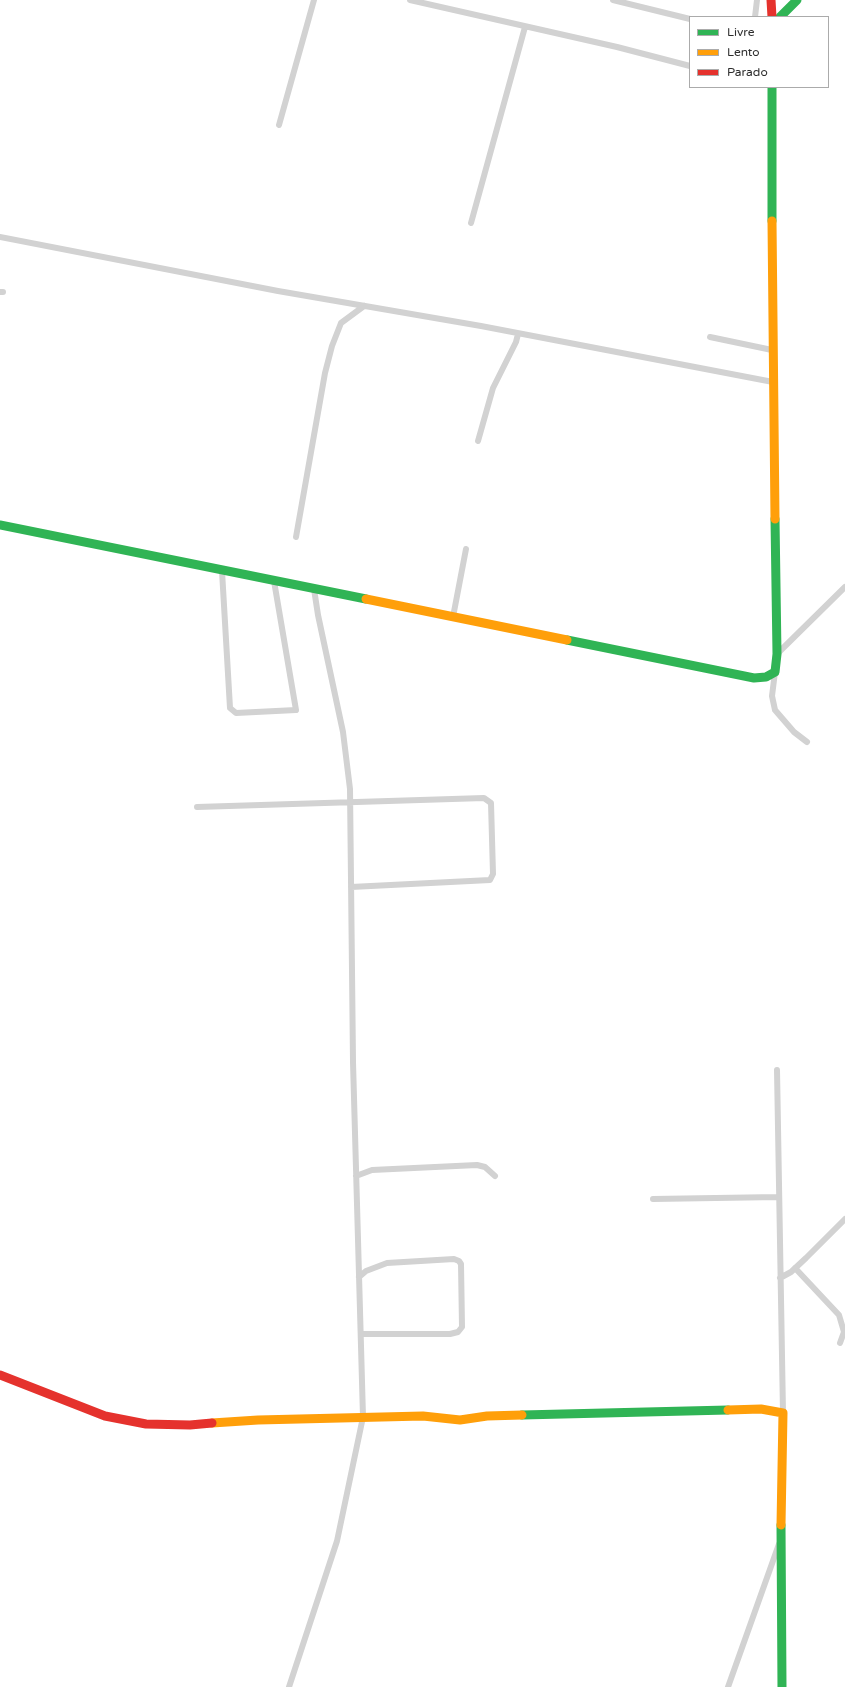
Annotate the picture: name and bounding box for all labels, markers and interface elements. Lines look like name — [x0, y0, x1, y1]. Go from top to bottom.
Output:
legend — [689, 16, 829, 88]
text: Livre — [727, 25, 754, 39]
text: Lento — [727, 45, 760, 59]
text: Parado — [727, 65, 768, 79]

